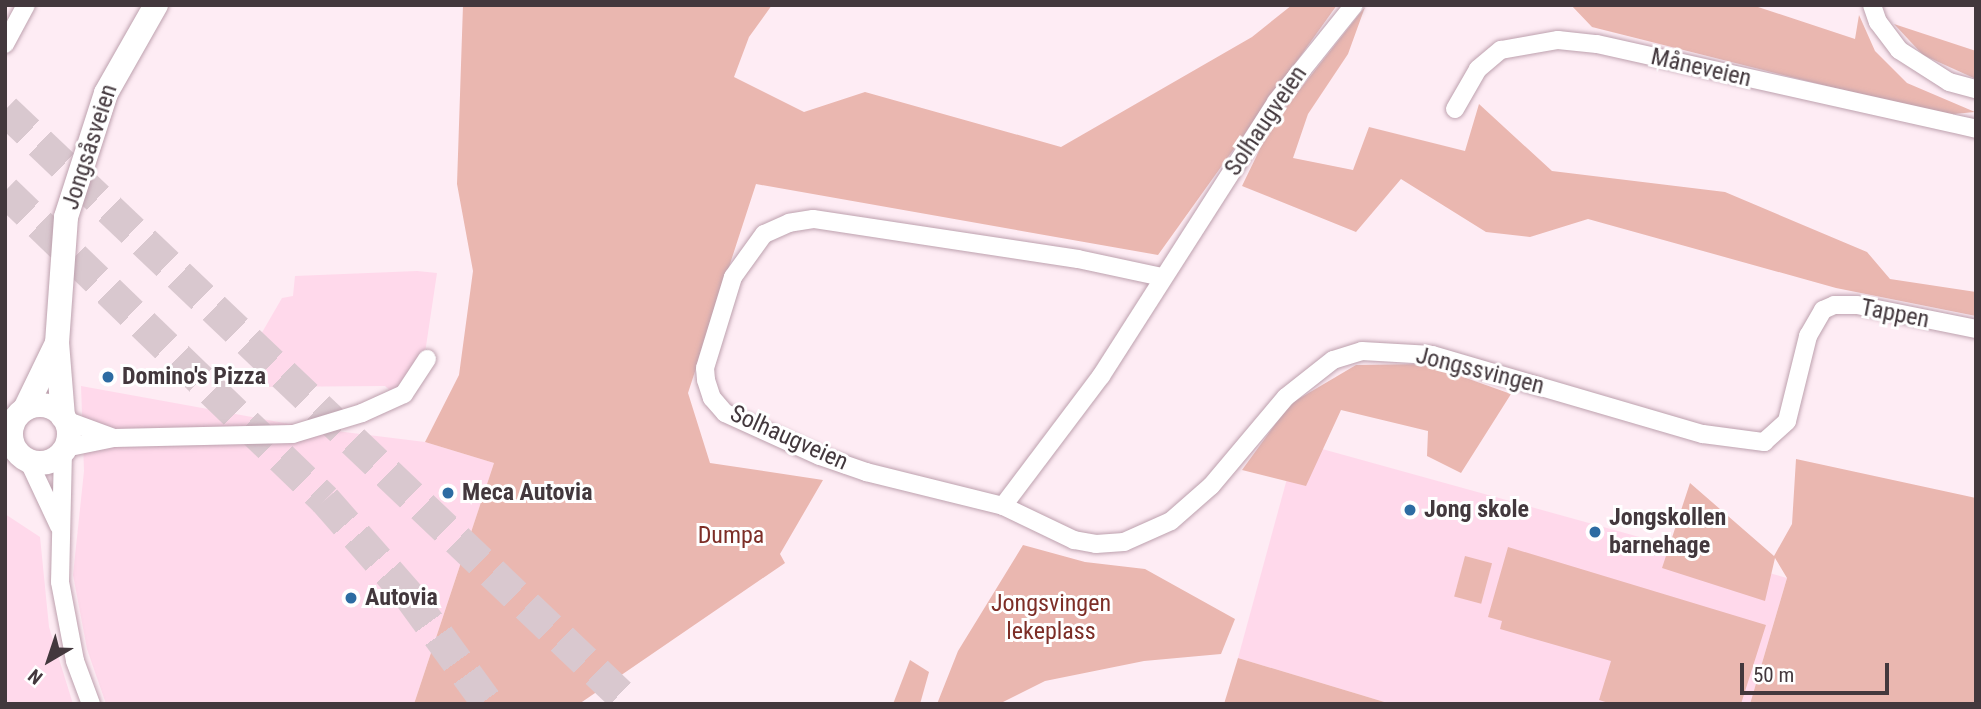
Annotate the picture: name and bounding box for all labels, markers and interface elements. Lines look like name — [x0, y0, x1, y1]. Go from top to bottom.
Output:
street label: Måneveien — [1648, 42, 1754, 94]
street label: Solhaugveien — [1219, 61, 1313, 181]
street label: Jongsåsveien — [56, 81, 124, 213]
street label: Tappen — [1858, 293, 1932, 335]
street label: Jongssvingen — [1413, 341, 1547, 401]
place label: Domino's Pizza — [122, 363, 266, 391]
marker: Domino's Pizza — [100, 369, 116, 385]
street label: Solhaugveien — [725, 399, 853, 477]
place label: Meca Autovia — [462, 479, 592, 507]
marker: Meca Autovia — [440, 485, 456, 501]
place label: Jong skole — [1424, 496, 1529, 524]
marker: Jong skole — [1402, 502, 1418, 518]
place label: Jongskollen barnehage — [1609, 504, 1726, 560]
park label: Dumpa — [698, 522, 764, 550]
marker: Jongskollen barnehage — [1587, 524, 1603, 540]
place label: Autovia — [365, 584, 438, 612]
marker: Autovia — [343, 590, 359, 606]
park label: Jongsvingen lekeplass — [991, 590, 1111, 646]
north arrow — [14, 625, 84, 695]
scale bar — [1743, 650, 1892, 694]
text: 50 m — [1753, 663, 1794, 687]
text: N — [24, 664, 47, 689]

